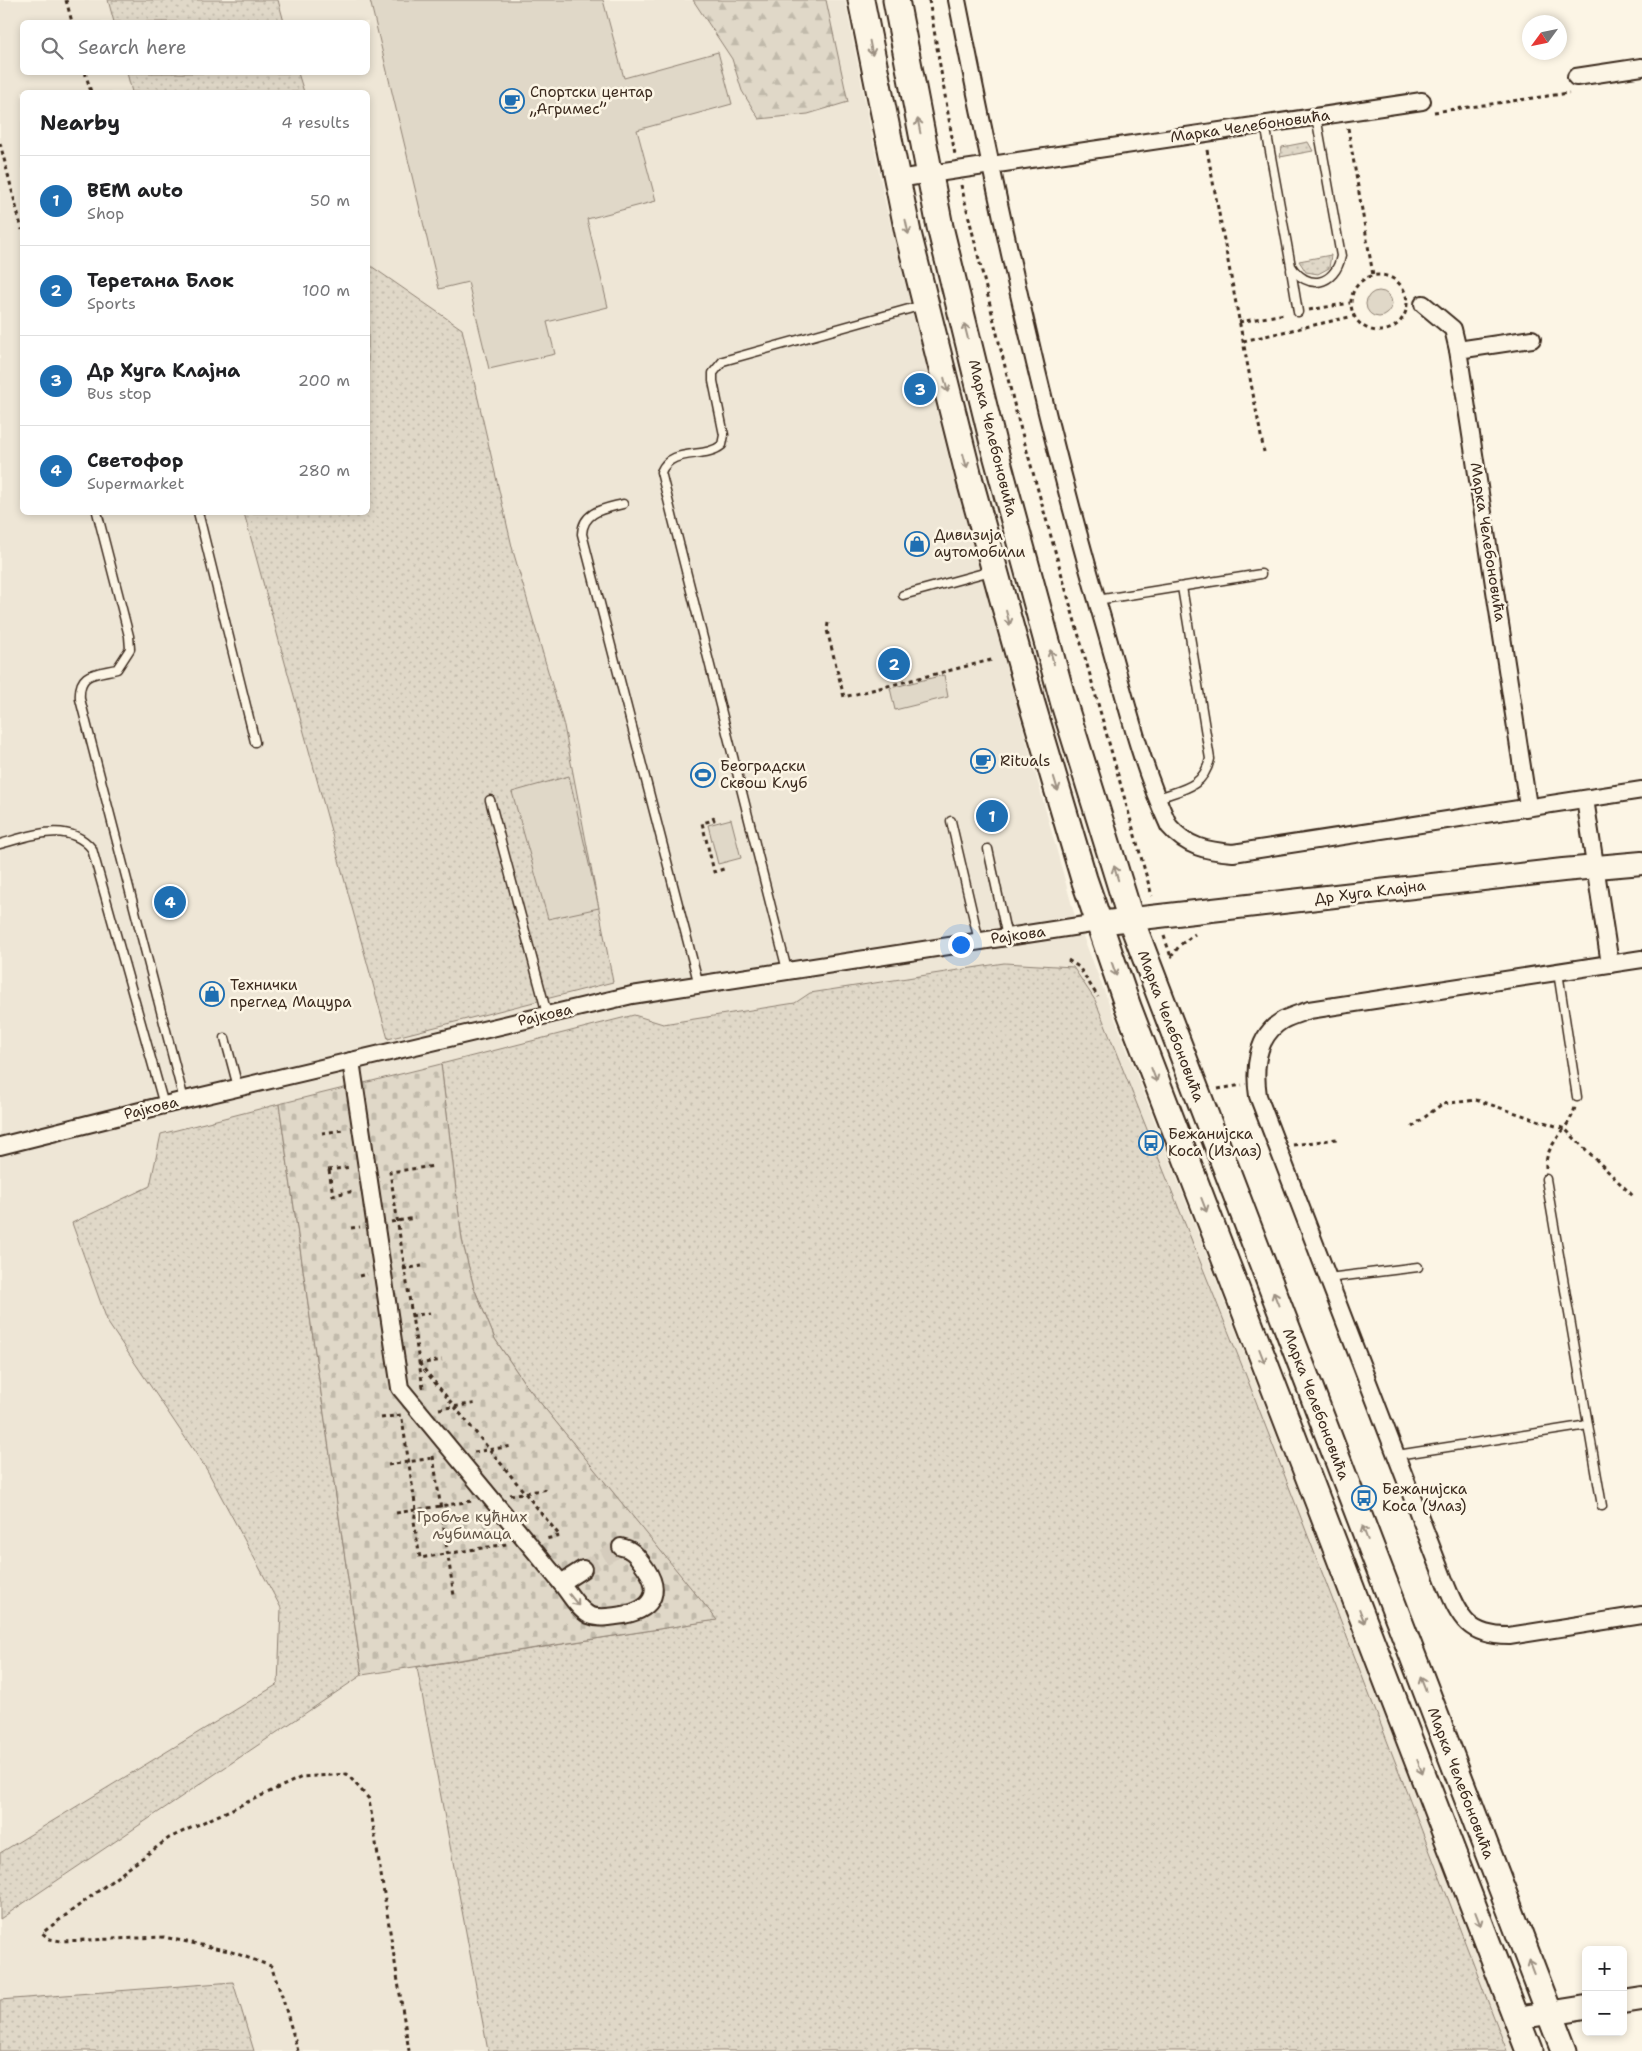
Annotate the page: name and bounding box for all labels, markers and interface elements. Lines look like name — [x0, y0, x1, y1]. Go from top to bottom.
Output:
north arrow — [1522, 15, 1567, 60]
search box — [20, 20, 370, 75]
icon: search — [38, 34, 66, 62]
text: Search here — [78, 35, 187, 60]
one-way arrow — [866, 39, 876, 55]
place label: Спортски центар „Агримес” — [529, 82, 653, 119]
cafe icon: Спортски центар „Агримес” — [499, 88, 525, 114]
street label: Марка Челебоновића — [1169, 105, 1332, 147]
text: Nearby — [40, 109, 120, 137]
text: 4 results — [281, 112, 350, 133]
one-way arrow — [914, 118, 924, 134]
text: BEM auto — [87, 178, 183, 203]
text: 1 — [52, 190, 60, 211]
text: 50 m — [310, 190, 350, 211]
text: Shop — [87, 203, 124, 224]
one-way arrow — [903, 219, 912, 235]
text: Теретана Блок — [87, 268, 234, 293]
text: 2 — [50, 280, 62, 301]
text: 100 m — [302, 280, 350, 301]
text: Sports — [87, 293, 136, 314]
one-way arrow — [961, 324, 970, 340]
street label: Марка Челебоновића — [964, 357, 1022, 519]
text: Др Хуга Клајна — [87, 358, 240, 383]
text: 3 — [50, 370, 62, 391]
text: 200 m — [298, 370, 350, 391]
pin: 3 — [904, 370, 936, 408]
one-way arrow — [942, 377, 951, 393]
text: Bus stop — [87, 383, 152, 404]
text: Светофор — [87, 448, 183, 473]
one-way arrow — [961, 453, 971, 469]
text: 4 — [50, 460, 62, 481]
text: 280 m — [298, 460, 350, 481]
street label: Марка Челебоновића — [1466, 461, 1511, 624]
text: Supermarket — [87, 473, 184, 494]
place label: Дивизија аутомобили — [934, 525, 1026, 562]
shop icon: Дивизија аутомобили — [904, 531, 930, 557]
one-way arrow — [1004, 610, 1014, 626]
pin: 2 — [878, 645, 910, 683]
one-way arrow — [1046, 650, 1056, 666]
cafe icon: Rituals — [970, 748, 996, 774]
place label: Rituals — [1000, 751, 1050, 771]
place label: Београдски Сквош Клуб — [720, 756, 807, 793]
sports icon: Београдски Сквош Клуб — [690, 762, 716, 788]
one-way arrow — [1051, 776, 1061, 792]
pin: 1 — [976, 797, 1008, 835]
one-way arrow — [1111, 866, 1121, 882]
street label: Др Хуга Клајна — [1313, 875, 1428, 909]
pin: 4 — [154, 883, 186, 921]
street label: Рајкова — [989, 921, 1047, 949]
your location — [948, 932, 974, 958]
street label: Марка Челебоновића — [1133, 947, 1209, 1105]
one-way arrow — [1110, 961, 1120, 977]
place label: Технички преглед Мацура — [230, 975, 352, 1012]
shop icon: Технички преглед Мацура — [199, 981, 225, 1007]
street label: Рајкова — [516, 999, 575, 1031]
one-way arrow — [1150, 1067, 1159, 1082]
street label: Рајкова — [122, 1091, 181, 1124]
place label: Бежанијска Коса (Излаз) — [1168, 1124, 1262, 1161]
bus stop icon: Бежанијска Коса (Излаз) — [1138, 1130, 1164, 1156]
one-way arrow — [1200, 1197, 1209, 1212]
one-way arrow — [1271, 1292, 1280, 1307]
street label: Марка Челебоновића — [1278, 1325, 1354, 1483]
one-way arrow — [1259, 1349, 1268, 1364]
place label: Бежанијска Коса (Улаз) — [1382, 1479, 1468, 1516]
bus stop icon: Бежанијска Коса (Улаз) — [1351, 1485, 1377, 1511]
park label: Гробље кућних љубимаца — [417, 1507, 527, 1544]
one-way arrow — [1360, 1526, 1369, 1541]
one-way arrow — [569, 1594, 580, 1607]
one-way arrow — [1358, 1607, 1367, 1623]
one-way arrow — [1418, 1677, 1427, 1692]
street label: Марка Челебоновића — [1423, 1704, 1499, 1862]
one-way arrow — [1416, 1759, 1425, 1774]
one-way arrow — [1474, 1911, 1483, 1926]
map controls — [1582, 1946, 1627, 2036]
button: + — [1582, 1946, 1627, 1991]
one-way arrow — [1526, 1960, 1536, 1975]
button: − — [1582, 1991, 1627, 2036]

